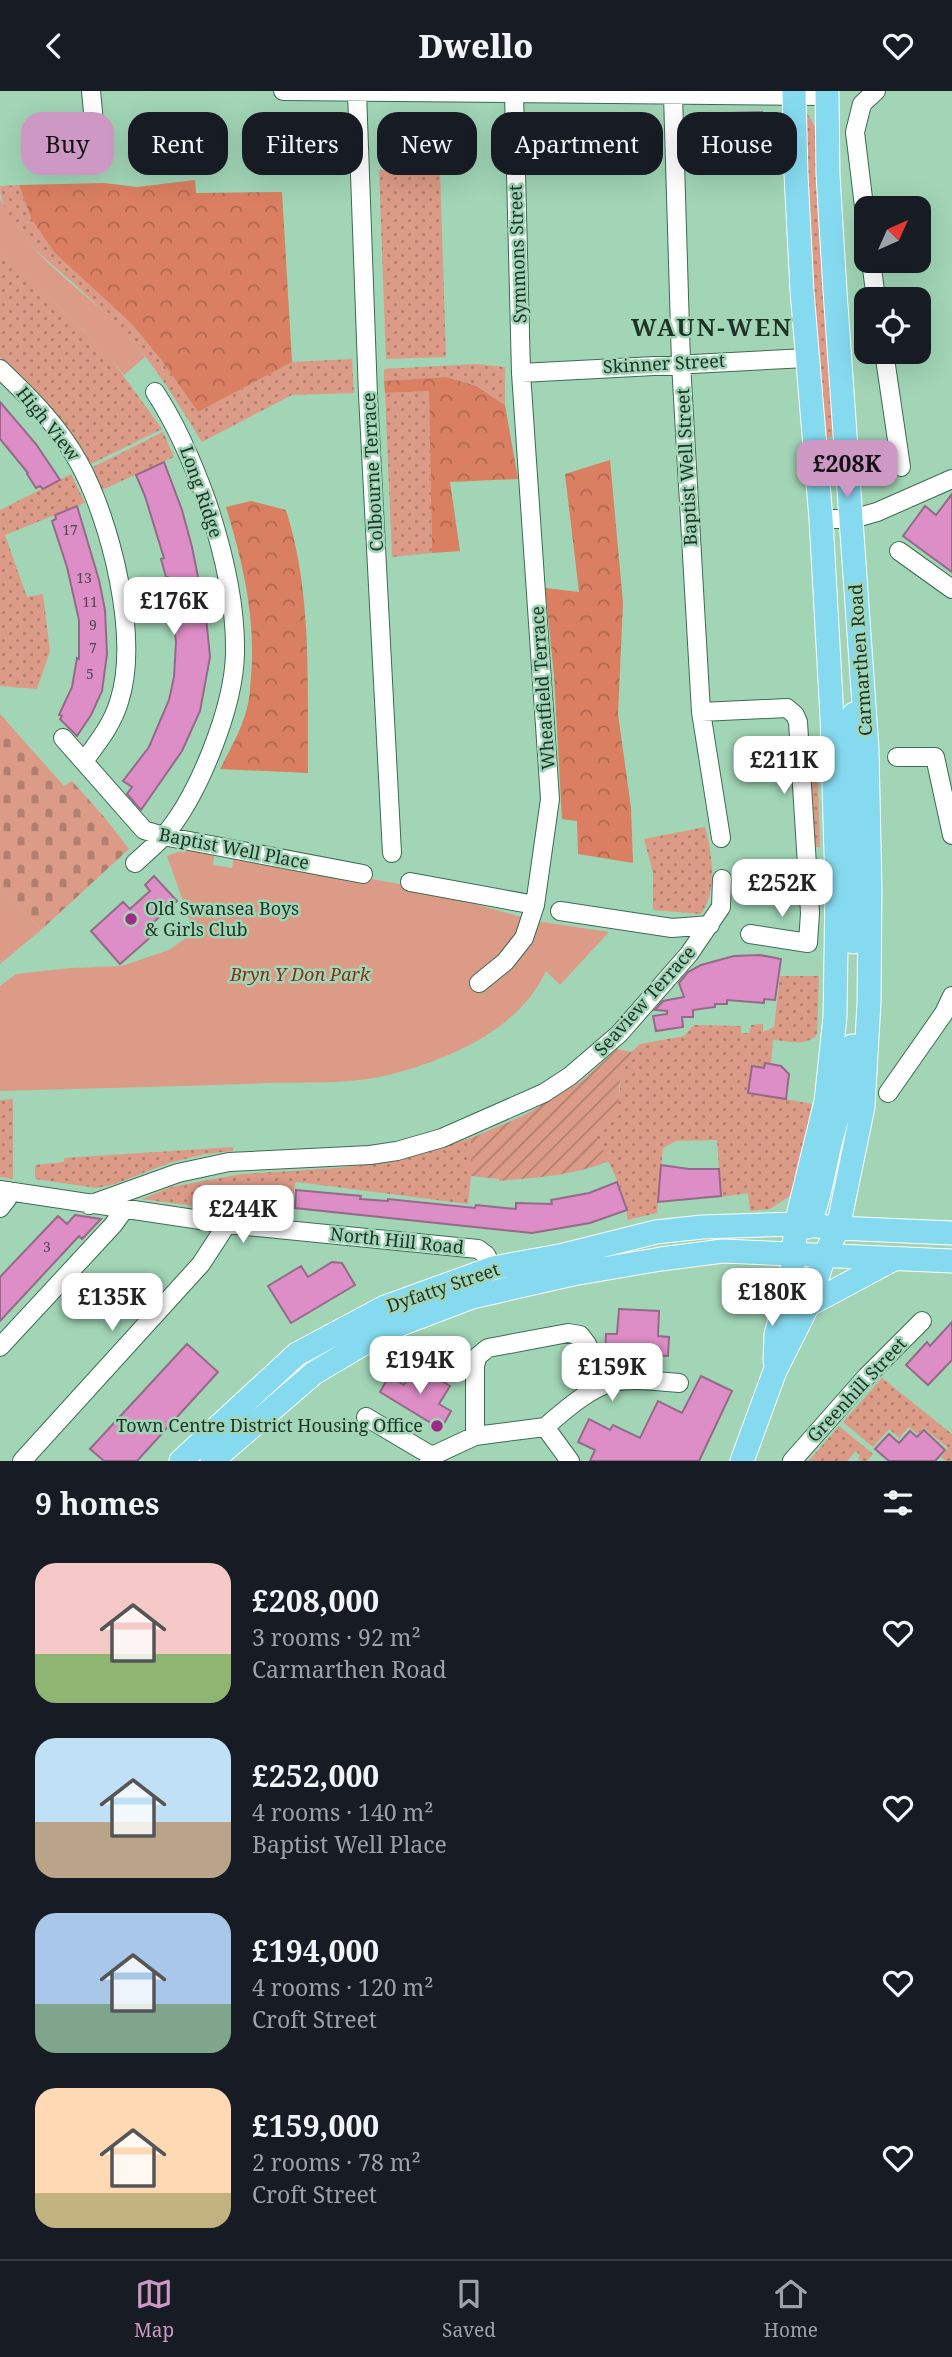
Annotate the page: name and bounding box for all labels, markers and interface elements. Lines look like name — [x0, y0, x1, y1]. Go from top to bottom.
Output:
text: Dwello — [419, 24, 533, 67]
icon: back — [35, 27, 73, 65]
icon: heart — [879, 27, 917, 65]
chip: Buy — [21, 112, 114, 175]
chip: Rent — [128, 112, 228, 175]
chip: Filters — [242, 112, 363, 175]
chip: New — [377, 112, 477, 175]
chip: Apartment — [491, 112, 663, 175]
chip: House — [677, 112, 797, 175]
street label: Symmons Street — [503, 184, 531, 324]
north arrow — [854, 196, 931, 273]
map controls — [854, 196, 931, 364]
button: locate — [854, 287, 931, 364]
district label: WAUN-WEN — [631, 310, 793, 343]
street label: Skinner Street — [602, 348, 726, 378]
street label: High View — [11, 381, 86, 466]
street label: Baptist Well Street — [670, 388, 702, 546]
street label: Colbourne Terrace — [356, 392, 388, 552]
pin: £208K — [798, 441, 896, 500]
street label: Long Ridge — [175, 443, 229, 541]
text: £208K — [813, 447, 881, 479]
house number: 17 — [62, 520, 78, 539]
house number: 13 — [76, 568, 92, 587]
pin: £176K — [125, 577, 223, 637]
street label: Carmarthen Road — [843, 583, 877, 737]
text: £176K — [140, 584, 208, 616]
house number: 11 — [82, 592, 98, 611]
street label: Wheatfield Terrace — [524, 605, 560, 771]
house number: 9 — [89, 615, 97, 634]
house number: 7 — [89, 638, 97, 657]
house number: 5 — [86, 664, 94, 683]
pin: £211K — [735, 737, 833, 796]
text: £211K — [750, 743, 818, 775]
street label: Baptist Well Place — [157, 822, 311, 874]
pin: £252K — [733, 859, 831, 919]
text: £252K — [748, 866, 816, 898]
place label: Old Swansea Boys & Girls Club — [145, 896, 299, 941]
marker: Old Swansea Boys & Girls Club — [123, 911, 139, 927]
street label: Seaview Terrace — [588, 940, 700, 1061]
park label: Bryn Y Don Park — [229, 962, 371, 986]
pin: £244K — [194, 1185, 292, 1245]
text: £244K — [209, 1192, 277, 1224]
street label: North Hill Road — [329, 1221, 465, 1259]
house number: 3 — [43, 1237, 51, 1256]
street label: Dyfatty Street — [383, 1257, 502, 1318]
pin: £180K — [723, 1269, 821, 1328]
pin: £135K — [63, 1273, 161, 1333]
text: £180K — [738, 1275, 806, 1307]
text: £135K — [78, 1280, 146, 1312]
street label: Greenhill Street — [801, 1332, 911, 1447]
pin: £194K — [371, 1337, 469, 1396]
text: £194K — [386, 1343, 454, 1375]
pin: £159K — [563, 1343, 661, 1403]
text: £159K — [578, 1350, 646, 1382]
place label: Town Centre District Housing Office — [116, 1413, 423, 1437]
marker: Town Centre District Housing Office — [429, 1418, 445, 1434]
text: 9 homes — [35, 1483, 159, 1524]
icon: filters — [879, 1484, 917, 1522]
text: £208,000 — [252, 1580, 379, 1621]
icon: home — [91, 1591, 175, 1675]
icon: heart — [879, 1614, 917, 1652]
text: 3 rooms · 92 m² — [252, 1621, 421, 1653]
text: Carmarthen Road — [252, 1653, 447, 1685]
text: £252,000 — [252, 1755, 379, 1796]
icon: home — [91, 1766, 175, 1850]
icon: heart — [879, 1789, 917, 1827]
text: 4 rooms · 140 m² — [252, 1796, 434, 1828]
text: Baptist Well Place — [252, 1828, 447, 1860]
text: £194,000 — [252, 1930, 379, 1971]
icon: home — [91, 1941, 175, 2025]
icon: heart — [879, 1964, 917, 2002]
text: 4 rooms · 120 m² — [252, 1971, 434, 2003]
text: Croft Street — [252, 2003, 377, 2035]
text: £159,000 — [252, 2105, 379, 2146]
icon: home — [91, 2116, 175, 2200]
icon: heart — [879, 2139, 917, 2177]
text: 2 rooms · 78 m² — [252, 2146, 421, 2178]
text: Croft Street — [252, 2178, 377, 2210]
tab: Map — [134, 2275, 174, 2343]
tab: Saved — [442, 2275, 496, 2343]
tab: Home — [764, 2275, 818, 2343]

